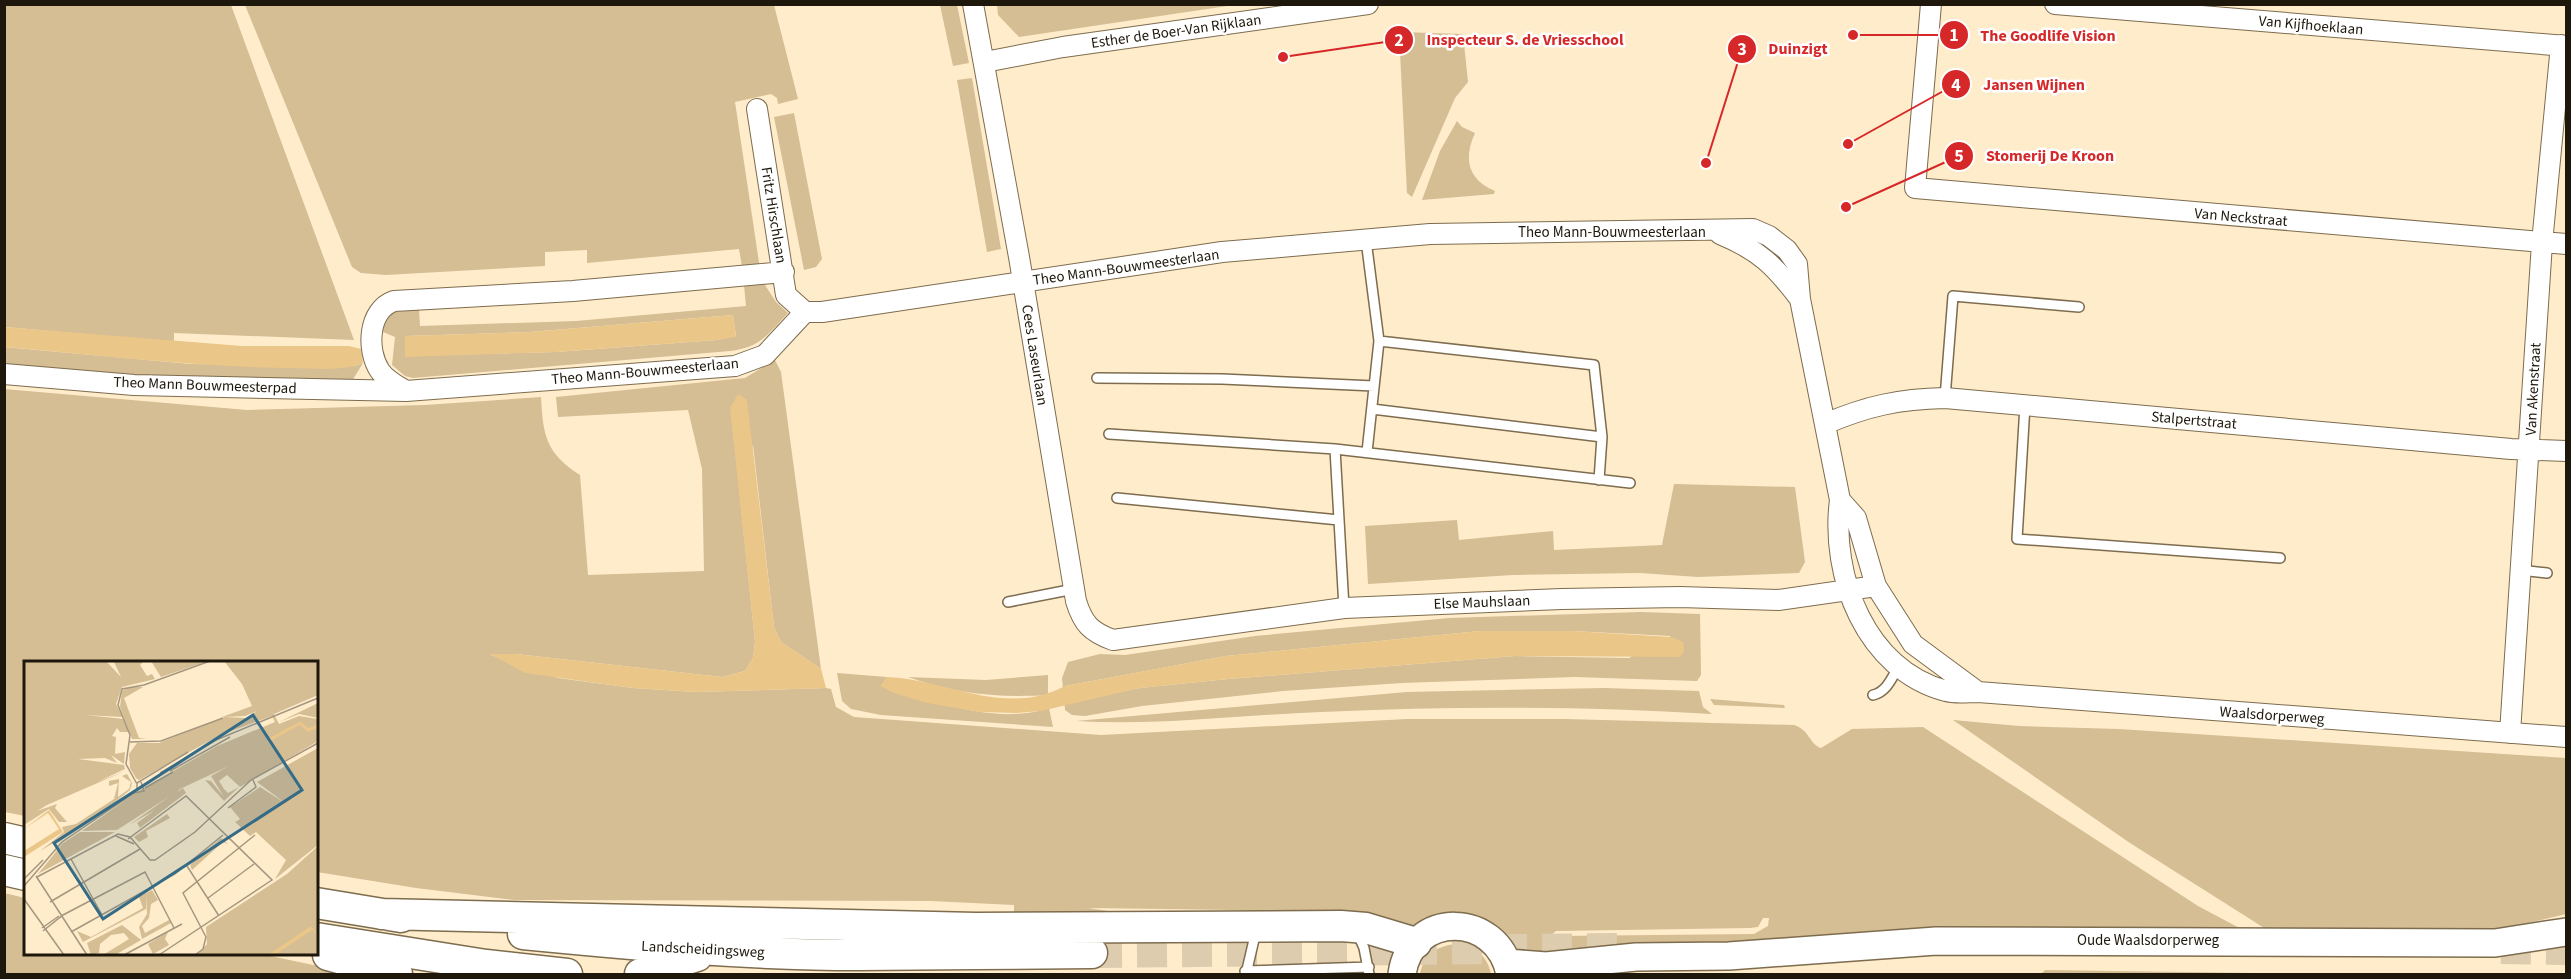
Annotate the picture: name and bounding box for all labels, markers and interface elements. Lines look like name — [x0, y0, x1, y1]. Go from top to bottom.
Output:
street label: Esther de Boer-Van Rijklaan — [1090, 9, 1263, 54]
street label: Van Kijfhoeklaan — [2258, 10, 2364, 41]
callout: The Goodlife Vision — [1939, 18, 2128, 52]
callout: Inspecteur S. de Vriesschool — [1384, 23, 1635, 57]
text: 1 — [1949, 23, 1959, 48]
text: The Goodlife Vision — [1980, 25, 2116, 47]
text: 2 — [1394, 28, 1404, 53]
text: Inspecteur S. de Vriesschool — [1427, 29, 1624, 51]
callout: Duinzigt — [1727, 32, 1840, 66]
text: 3 — [1737, 37, 1747, 62]
text: Duinzigt — [1768, 38, 1828, 60]
callout: Jansen Wijnen — [1941, 67, 2097, 101]
text: 4 — [1951, 73, 1961, 98]
text: Jansen Wijnen — [1983, 74, 2085, 96]
callout: Stomerij De Kroon — [1944, 139, 2127, 173]
text: 5 — [1954, 144, 1964, 169]
text: Stomerij De Kroon — [1986, 145, 2114, 167]
street label: Fritz Hirschlaan — [756, 165, 792, 265]
street label: Van Neckstraat — [2193, 203, 2288, 232]
street label: Theo Mann-Bouwmeesterlaan — [1518, 222, 1706, 243]
street label: Theo Mann-Bouwmeesterlaan — [1031, 244, 1221, 291]
street label: Cees Laseurlaan — [1016, 303, 1053, 407]
street label: Van Akenstraat — [2521, 342, 2546, 436]
street label: Theo Mann-Bouwmeesterlaan — [550, 353, 740, 390]
street label: Theo Mann Bouwmeesterpad — [113, 372, 297, 399]
street label: Stalpertstraat — [2150, 406, 2237, 435]
street label: Else Mauhslaan — [1433, 590, 1531, 615]
inset map — [24, 661, 318, 955]
street label: Waalsdorperweg — [2219, 701, 2326, 730]
street label: Oude Waalsdorperweg — [2077, 930, 2220, 951]
street label: Landscheidingsweg — [641, 936, 766, 963]

